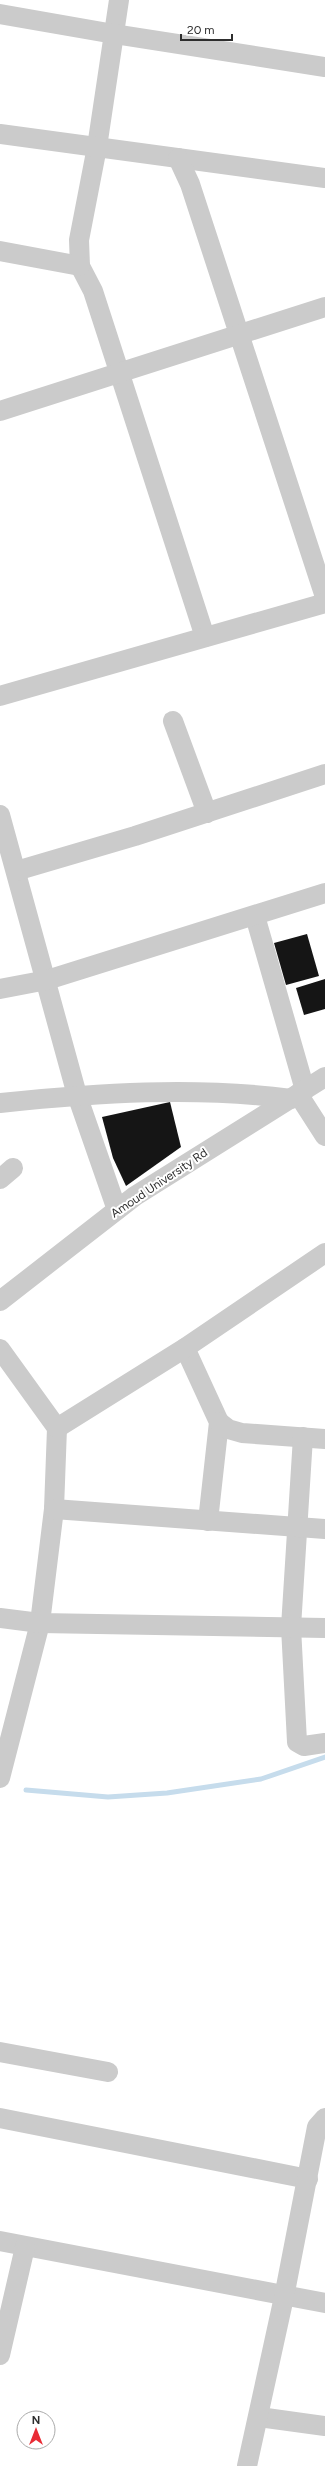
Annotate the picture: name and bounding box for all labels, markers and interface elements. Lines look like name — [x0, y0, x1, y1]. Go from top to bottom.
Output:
scale bar — [181, 16, 232, 42]
text: 20 m — [187, 23, 215, 37]
street label: Amoud University Rd — [108, 1145, 210, 1221]
north arrow — [16, 2410, 56, 2450]
text: N — [32, 2414, 40, 2427]

